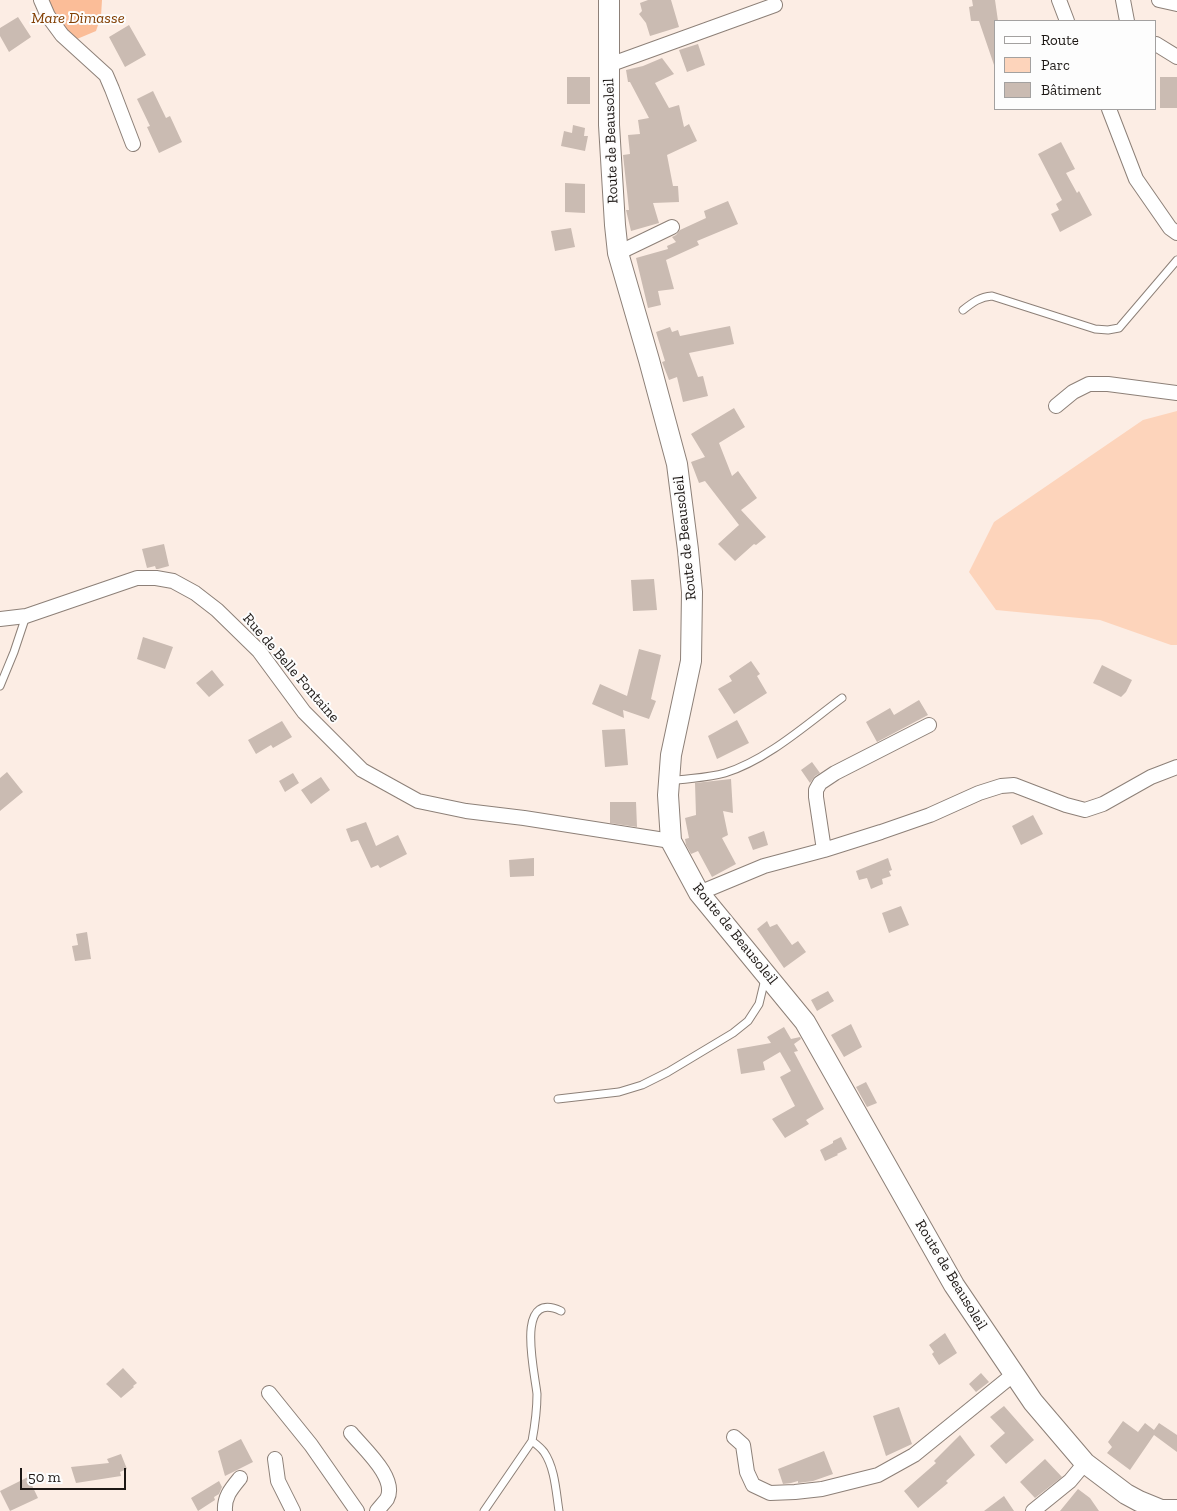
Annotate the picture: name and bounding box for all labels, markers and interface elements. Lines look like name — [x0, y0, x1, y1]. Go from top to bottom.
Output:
water label: Mare Dimasse — [31, 8, 125, 28]
legend — [994, 20, 1157, 110]
text: Route — [1041, 31, 1079, 49]
text: Parc — [1041, 56, 1070, 74]
street label: Route de Beausoleil — [600, 78, 622, 204]
text: Bâtiment — [1041, 81, 1101, 99]
street label: Route de Beausoleil — [670, 475, 700, 601]
street label: Rue de Belle Fontaine — [239, 610, 343, 726]
street label: Route de Beausoleil — [689, 880, 781, 988]
street label: Route de Beausoleil — [911, 1217, 991, 1333]
scale bar — [22, 1458, 129, 1490]
text: 50 m — [28, 1468, 61, 1486]

